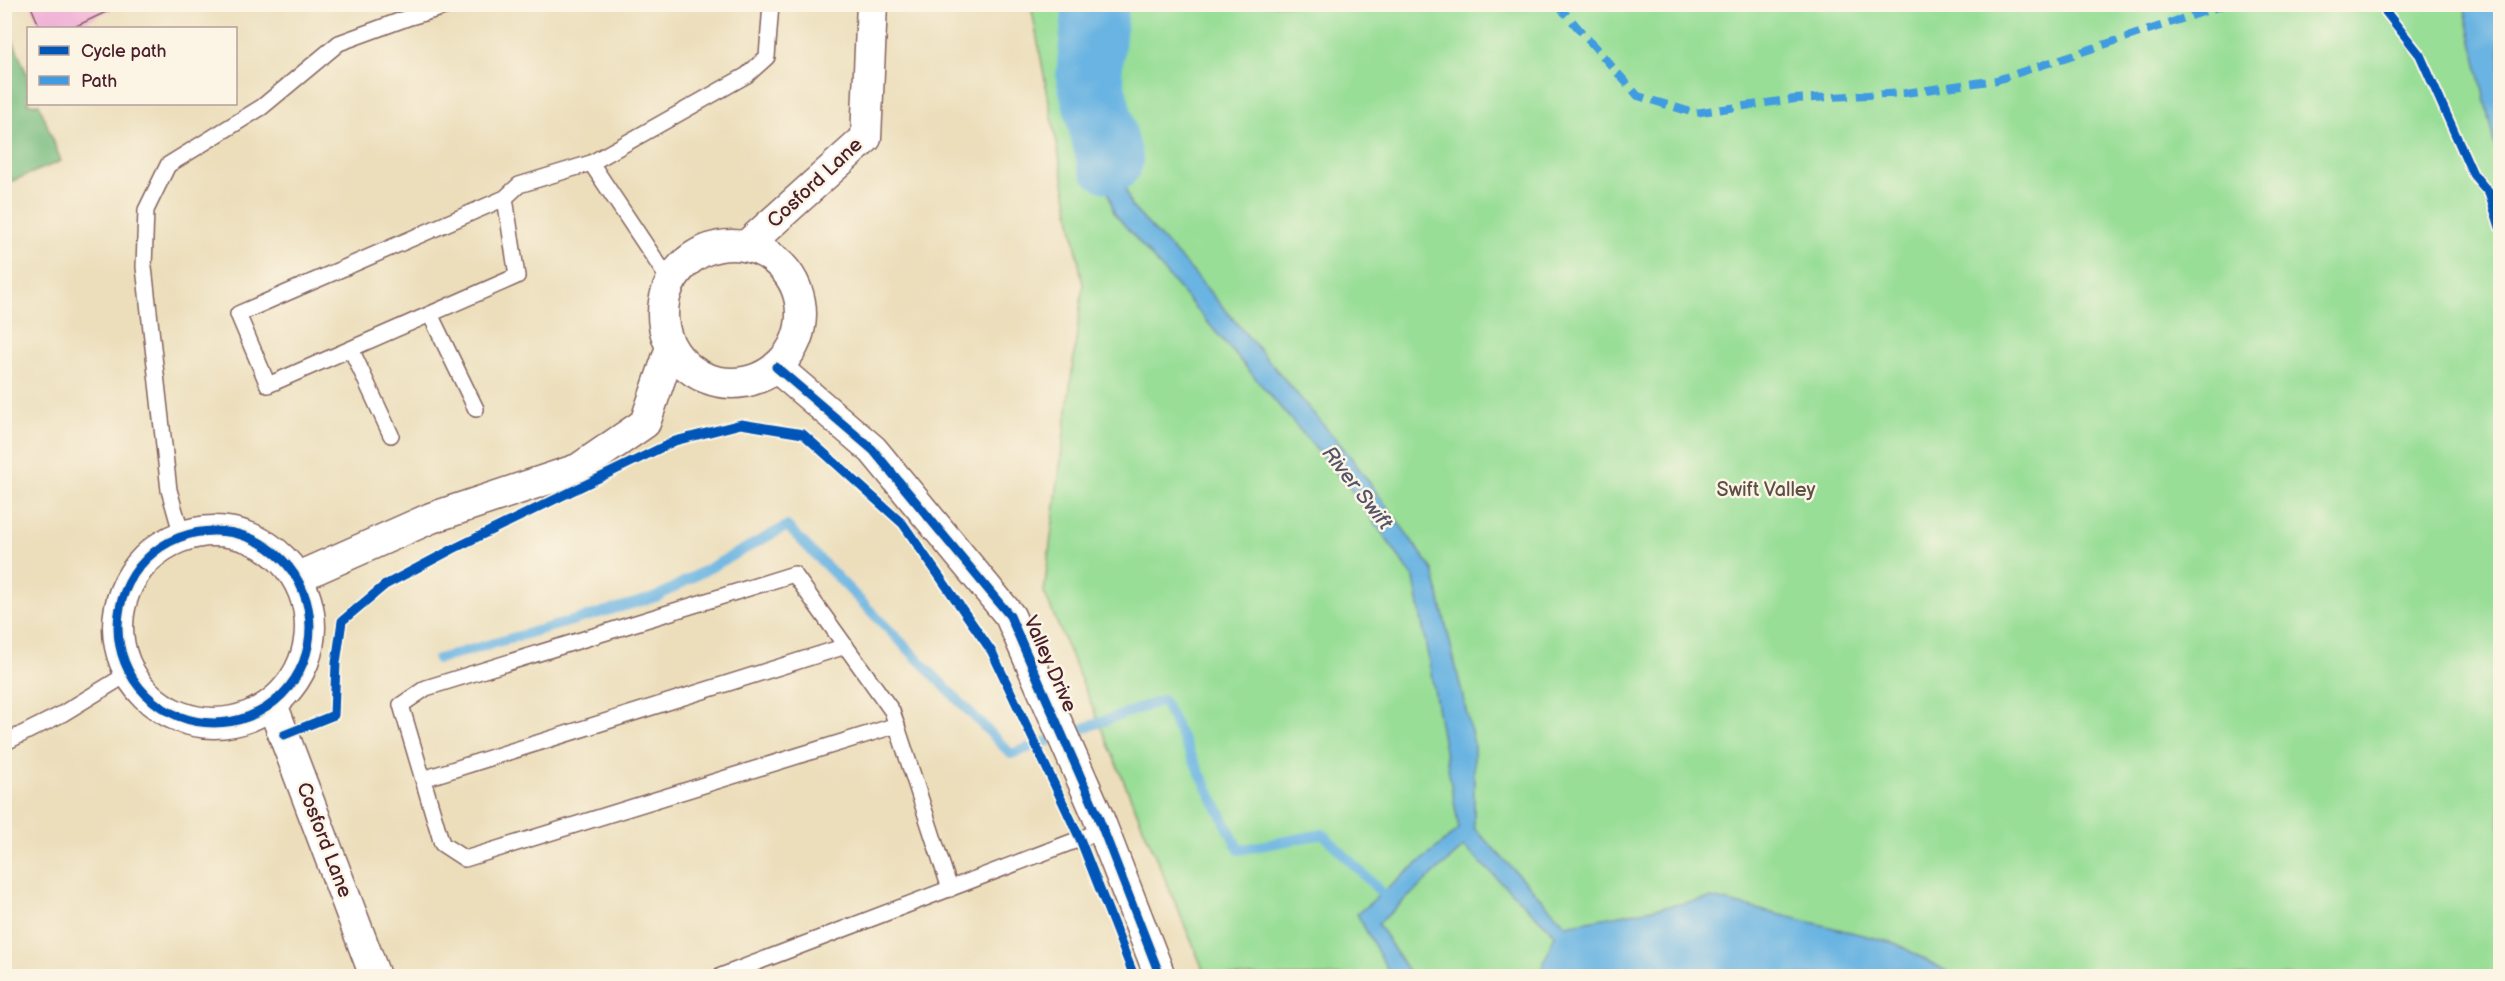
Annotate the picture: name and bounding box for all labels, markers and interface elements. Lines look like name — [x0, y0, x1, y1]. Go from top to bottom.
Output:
legend — [27, 27, 237, 105]
text: Cycle path — [81, 41, 167, 62]
text: Path — [81, 71, 117, 92]
street label: Cosford Lane — [762, 133, 868, 233]
water label: River Swift — [1317, 441, 1398, 535]
park label: Swift Valley — [1717, 478, 1815, 502]
street label: Valley Drive — [1018, 612, 1082, 716]
street label: Cosford Lane — [291, 779, 357, 901]

